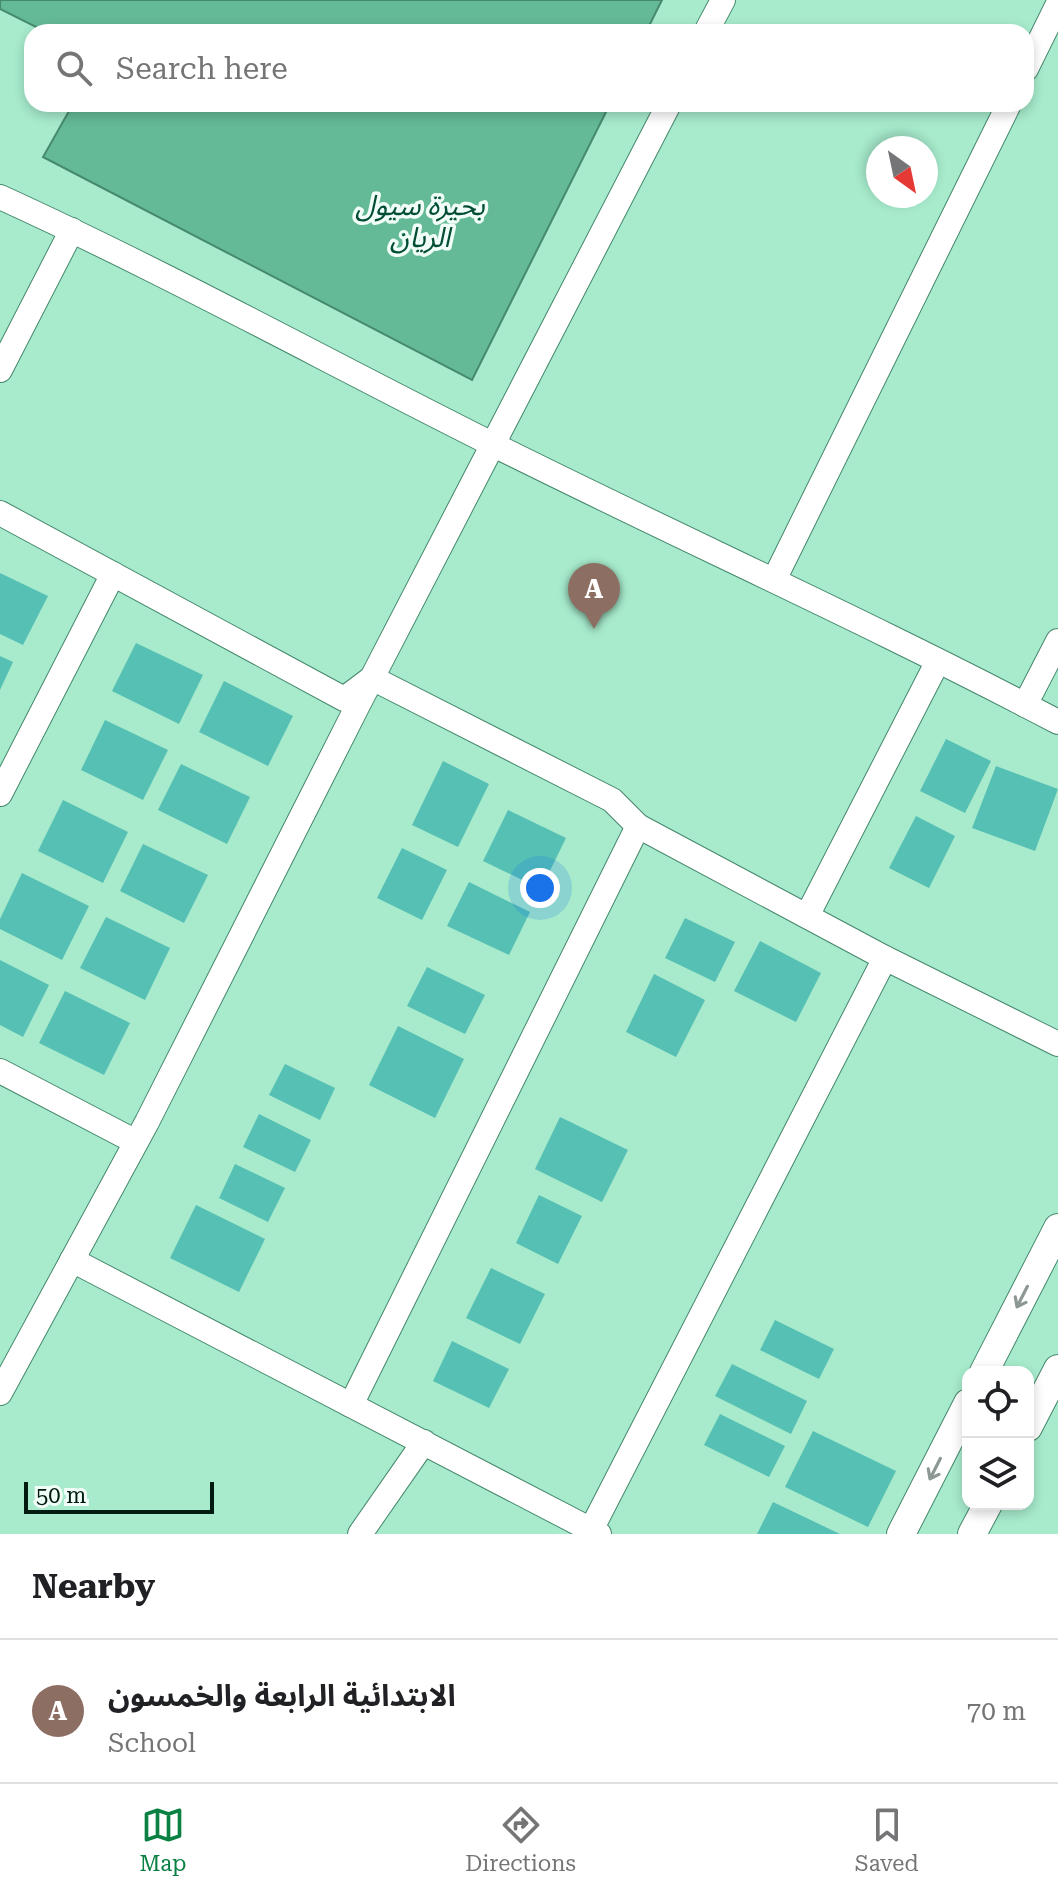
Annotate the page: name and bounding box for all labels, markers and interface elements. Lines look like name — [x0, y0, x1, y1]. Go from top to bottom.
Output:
search box — [24, 24, 1034, 112]
icon: search — [52, 46, 96, 90]
text: Search here — [116, 51, 288, 86]
north arrow — [866, 136, 938, 208]
water label: بحيرة سيول الريان — [355, 189, 485, 254]
pin: A — [568, 563, 620, 629]
your location — [520, 868, 560, 908]
one-way arrow — [1014, 1285, 1030, 1309]
map controls — [962, 1366, 1034, 1510]
button: locate — [962, 1366, 1034, 1438]
button: layers — [962, 1438, 1034, 1510]
one-way arrow — [926, 1456, 942, 1480]
scale bar — [24, 1478, 214, 1514]
text: 50 m — [36, 1483, 86, 1508]
text: Nearby — [32, 1566, 155, 1606]
text: الابتدائية الرابعة والخمسون — [108, 1678, 456, 1713]
text: A — [49, 1696, 67, 1726]
text: 70 m — [967, 1696, 1026, 1726]
text: School — [108, 1728, 196, 1758]
tab: Map — [139, 1803, 186, 1876]
tab: Directions — [465, 1803, 576, 1876]
tab: Saved — [855, 1803, 919, 1876]

